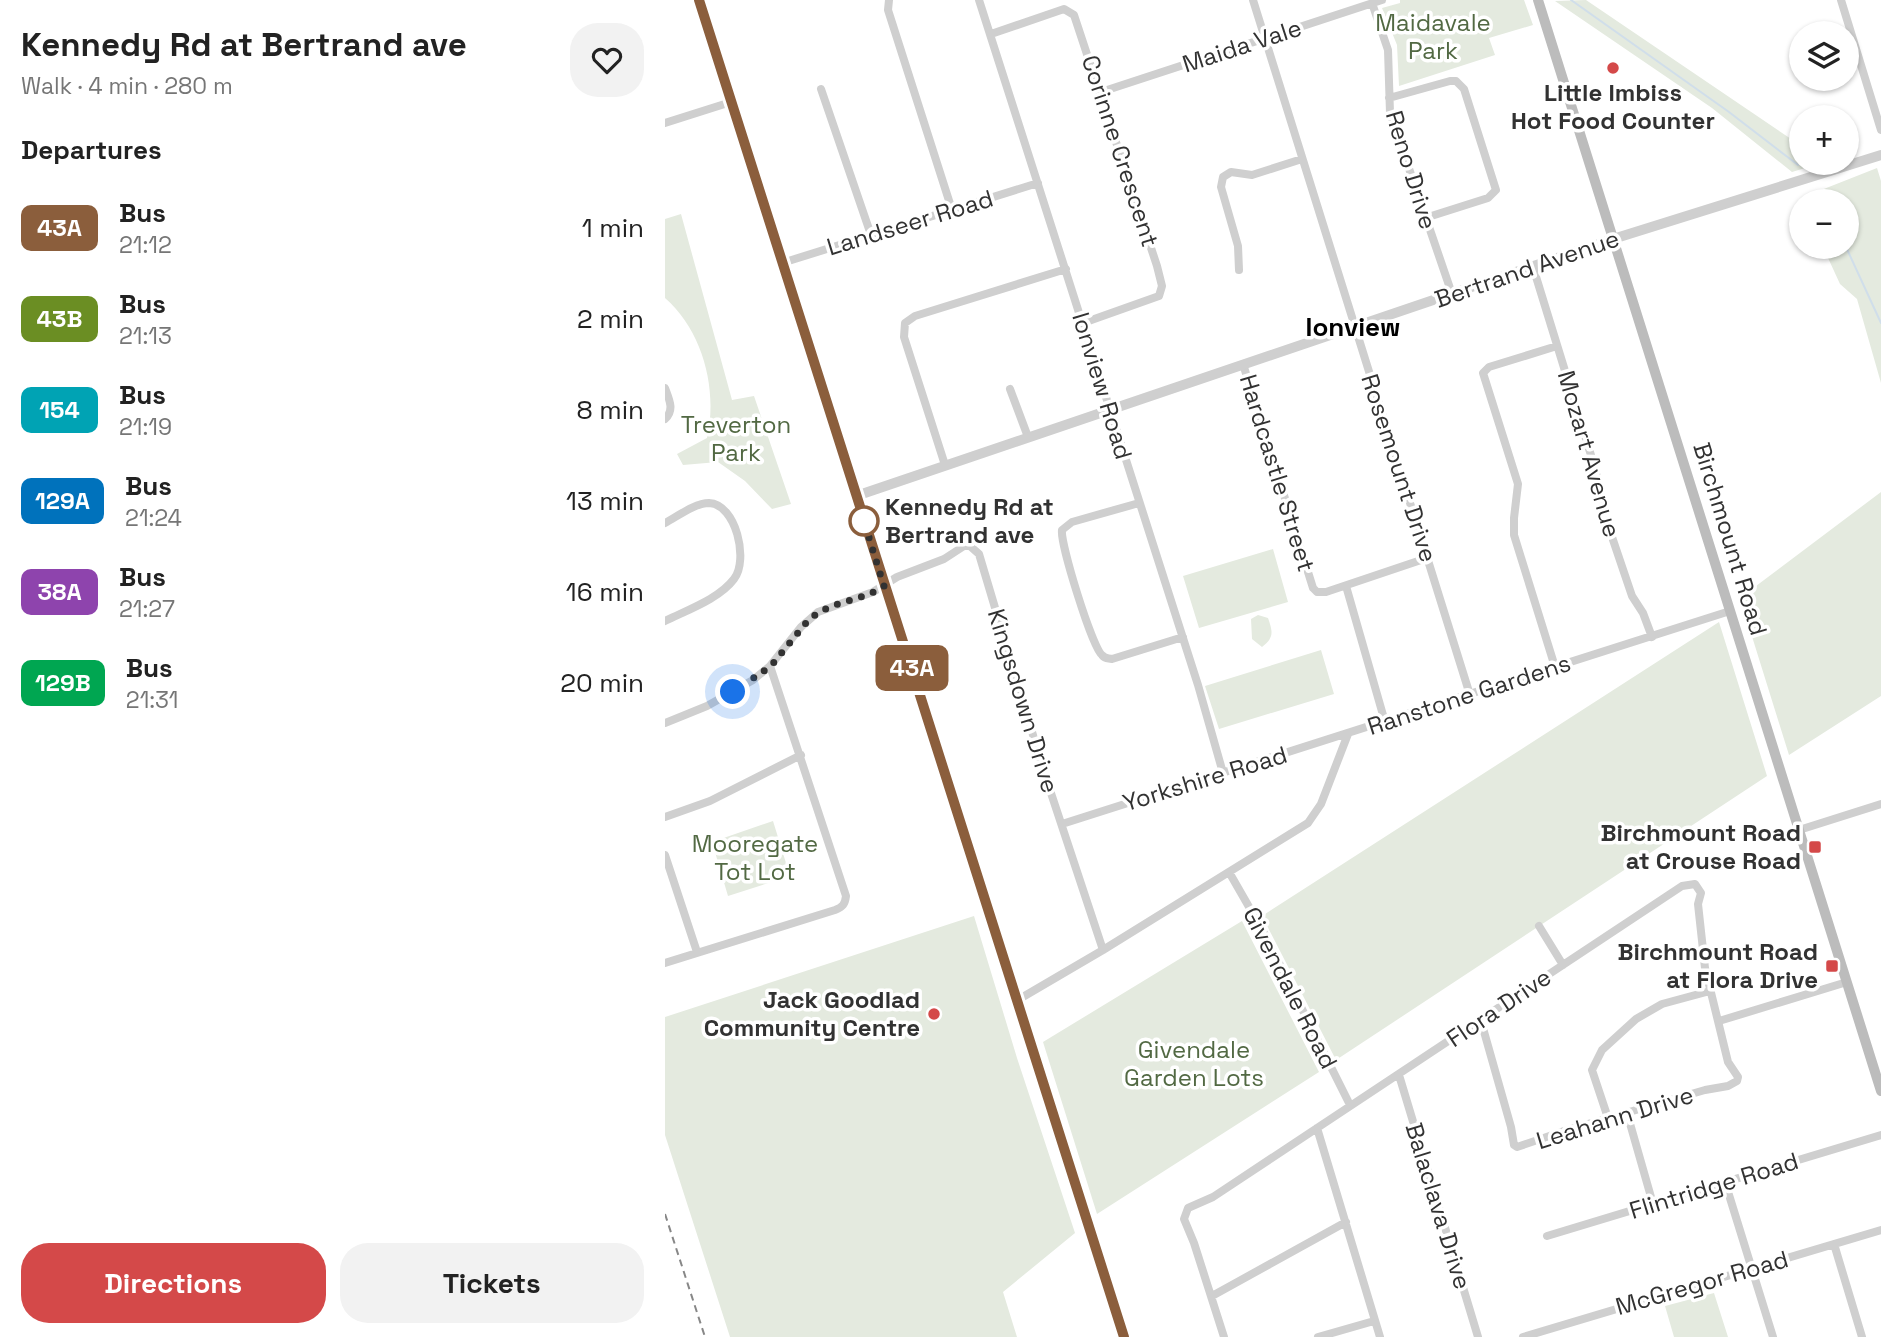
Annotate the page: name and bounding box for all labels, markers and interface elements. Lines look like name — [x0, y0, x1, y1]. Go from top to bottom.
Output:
park label: Maidavale Park — [1375, 7, 1491, 66]
street label: Maida Vale — [1178, 12, 1305, 79]
map controls — [1789, 21, 1859, 259]
button: layers — [1789, 21, 1859, 91]
button: heart — [570, 23, 644, 97]
text: Kennedy Rd at Bertrand ave — [21, 24, 467, 66]
street label: Corinne Crescent — [1075, 51, 1166, 251]
marker: Little Imbiss Hot Food Counter — [1605, 60, 1621, 76]
text: Walk · 4 min · 280 m — [21, 71, 233, 101]
place label: Little Imbiss Hot Food Counter — [1511, 77, 1715, 136]
button: + — [1789, 105, 1859, 175]
street label: Reno Drive — [1379, 107, 1444, 233]
text: Departures — [21, 133, 162, 167]
street label: Landseer Road — [823, 183, 997, 263]
button: − — [1789, 189, 1859, 259]
text: Bus — [119, 196, 166, 230]
text: 1 min — [582, 211, 644, 245]
text: 43A — [37, 212, 82, 243]
street label: Bertrand Avenue — [1430, 222, 1623, 315]
text: 21:12 — [119, 230, 172, 260]
text: Bus — [119, 287, 166, 321]
text: 2 min — [577, 302, 644, 336]
text: 43B — [37, 303, 82, 334]
street label: Ionview Road — [1065, 309, 1140, 463]
district label: Ionview — [1306, 310, 1400, 344]
text: 21:13 — [119, 321, 172, 351]
street label: Mozart Avenue — [1551, 367, 1628, 541]
street label: Hardcastle Street — [1233, 370, 1322, 575]
street label: Rosemount Drive — [1354, 370, 1445, 566]
text: Bus — [119, 378, 166, 412]
text: 8 min — [576, 393, 644, 427]
text: 154 — [39, 394, 80, 425]
park label: Treverton Park — [681, 409, 791, 468]
text: 21:19 — [119, 412, 172, 442]
street label: Birchmount Road — [1686, 439, 1775, 639]
text: Bus — [125, 469, 172, 503]
text: 13 min — [566, 484, 644, 518]
text: 129A — [35, 485, 90, 516]
place label: Kennedy Rd at Bertrand ave — [885, 491, 1054, 550]
text: 21:24 — [125, 503, 182, 533]
marker: Kennedy Rd at Bertrand ave — [849, 506, 879, 536]
text: Bus — [119, 560, 166, 594]
text: 16 min — [566, 575, 644, 609]
text: 38A — [37, 576, 82, 607]
text: 21:27 — [119, 594, 175, 624]
street label: Kingsdown Drive — [981, 605, 1066, 797]
line badge: 43A — [872, 645, 952, 691]
street label: Ranstone Gardens — [1363, 647, 1574, 742]
text: Bus — [126, 651, 173, 685]
text: 43A — [889, 652, 935, 683]
text: 20 min — [560, 666, 644, 700]
text: 129B — [35, 667, 91, 698]
your location — [715, 674, 750, 709]
text: 21:31 — [126, 685, 178, 715]
street label: Yorkshire Road — [1119, 739, 1291, 818]
place label: Birchmount Road at Crouse Road — [1601, 817, 1801, 876]
park label: Mooregate Tot Lot — [692, 828, 818, 887]
marker: Birchmount Road at Crouse Road — [1807, 839, 1823, 855]
street label: Givendale Road — [1236, 902, 1345, 1074]
place label: Birchmount Road at Flora Drive — [1618, 936, 1818, 995]
marker: Birchmount Road at Flora Drive — [1824, 958, 1840, 974]
street label: Flora Drive — [1440, 961, 1557, 1054]
place label: Jack Goodlad Community Centre — [704, 984, 920, 1043]
marker: Jack Goodlad Community Centre — [926, 1006, 942, 1022]
park label: Givendale Garden Lots — [1124, 1034, 1264, 1093]
street label: Leahann Drive — [1533, 1079, 1697, 1156]
street label: Balaclava Drive — [1398, 1119, 1479, 1293]
street label: Flintridge Road — [1626, 1145, 1802, 1226]
button: Directions — [21, 1243, 326, 1323]
button: Tickets — [340, 1243, 644, 1323]
street label: McGregor Road — [1612, 1243, 1792, 1322]

